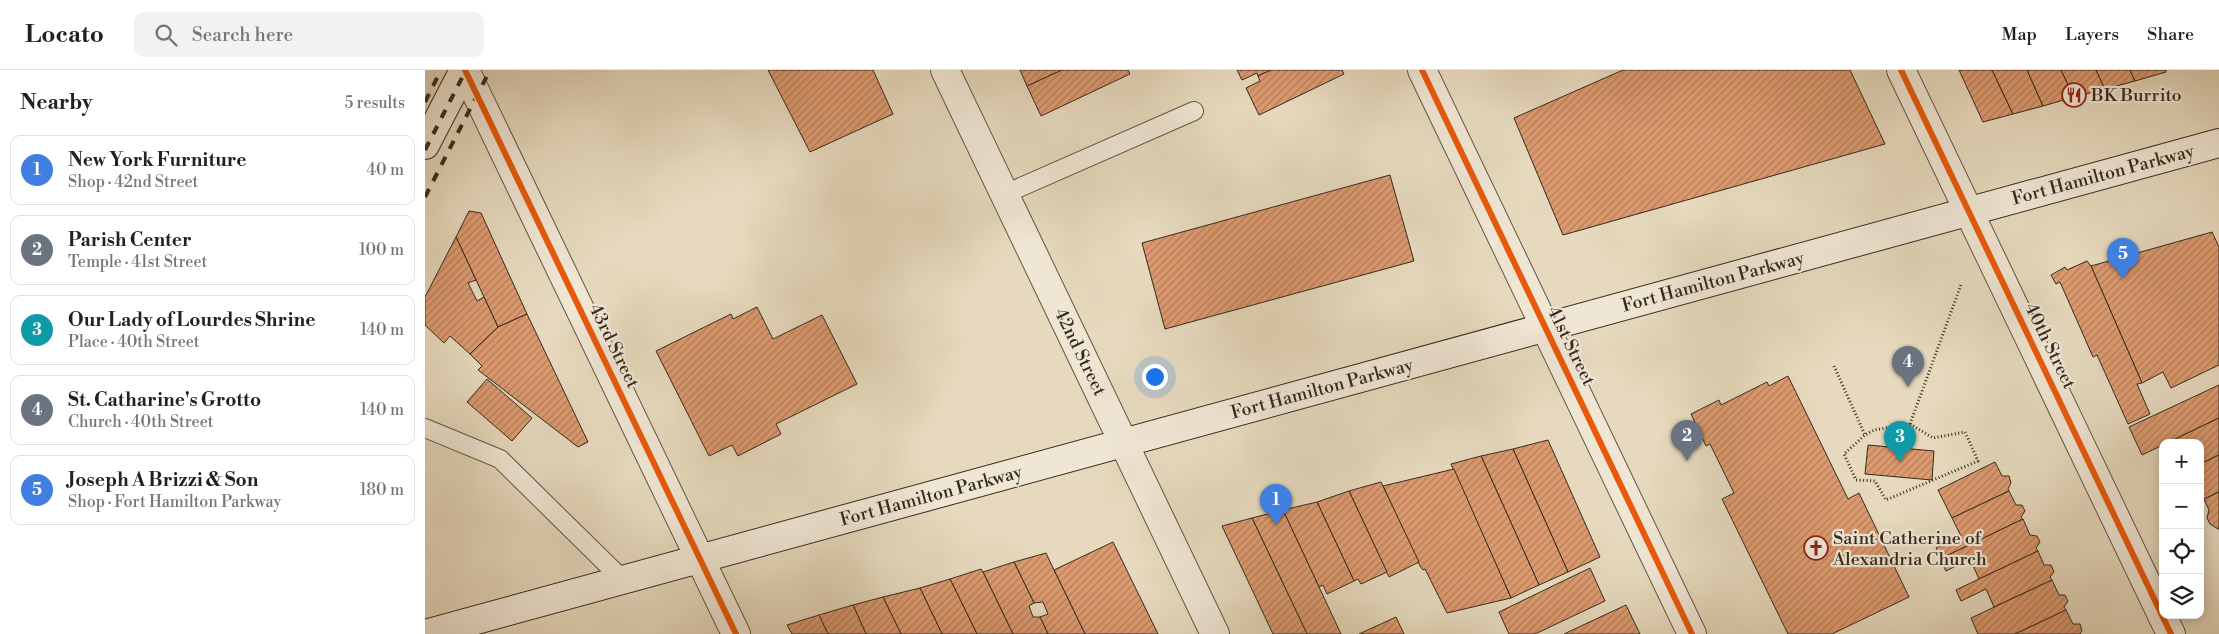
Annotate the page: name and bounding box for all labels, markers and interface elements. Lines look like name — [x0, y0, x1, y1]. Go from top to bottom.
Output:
search box — [134, 12, 484, 57]
text: Locato — [25, 20, 104, 50]
icon: search — [152, 21, 180, 49]
text: Search here — [192, 23, 293, 47]
text: Map — [2002, 23, 2037, 46]
text: Layers — [2065, 23, 2119, 46]
text: Share — [2147, 23, 2194, 46]
restaurant icon: BK Burrito — [2061, 82, 2087, 108]
place label: BK Burrito — [2090, 84, 2182, 107]
text: Nearby — [20, 90, 93, 116]
text: 5 results — [344, 93, 405, 113]
street label: Fort Hamilton Parkway — [2009, 140, 2197, 210]
text: New York Furniture — [68, 148, 246, 172]
text: 1 — [33, 160, 41, 180]
text: 40 m — [367, 160, 404, 180]
text: Shop · 42nd Street — [68, 172, 198, 192]
text: Parish Center — [68, 228, 192, 252]
pin: 5 — [2107, 238, 2139, 279]
text: 2 — [32, 240, 42, 260]
text: 100 m — [359, 240, 404, 260]
street label: Fort Hamilton Parkway — [1619, 247, 1807, 317]
text: Temple · 41st Street — [68, 252, 207, 272]
street label: 40th Street — [2019, 299, 2081, 393]
street label: 43rd Street — [584, 300, 645, 393]
street label: 41st Street — [1542, 303, 1600, 390]
street label: 42nd Street — [1049, 304, 1111, 400]
text: Our Lady of Lourdes Shrine — [68, 308, 315, 332]
text: 3 — [32, 320, 42, 340]
text: 140 m — [360, 320, 404, 340]
text: Place · 40th Street — [68, 332, 199, 352]
pin: 4 — [1892, 346, 1924, 387]
street label: Fort Hamilton Parkway — [1228, 354, 1416, 424]
your location — [1142, 364, 1168, 390]
text: St. Catharine's Grotto — [68, 388, 261, 412]
text: 4 — [32, 400, 42, 420]
text: 140 m — [360, 400, 404, 420]
text: Church · 40th Street — [68, 412, 213, 432]
pin: 2 — [1671, 420, 1703, 461]
pin: 3 — [1884, 421, 1916, 462]
map controls — [2159, 439, 2204, 619]
button: + — [2159, 439, 2204, 484]
street label: Fort Hamilton Parkway — [837, 461, 1025, 531]
text: Joseph A Brizzi & Son — [68, 468, 258, 492]
text: 5 — [32, 480, 42, 500]
text: 180 m — [360, 480, 404, 500]
pin: 1 — [1260, 484, 1292, 525]
button: − — [2159, 484, 2204, 529]
text: Shop · Fort Hamilton Parkway — [68, 492, 281, 512]
place label: Saint Catherine of Alexandria Church — [1832, 527, 1987, 571]
button: locate — [2159, 529, 2204, 574]
church icon: Saint Catherine of Alexandria Church — [1803, 535, 1829, 561]
button: layers — [2159, 574, 2204, 619]

